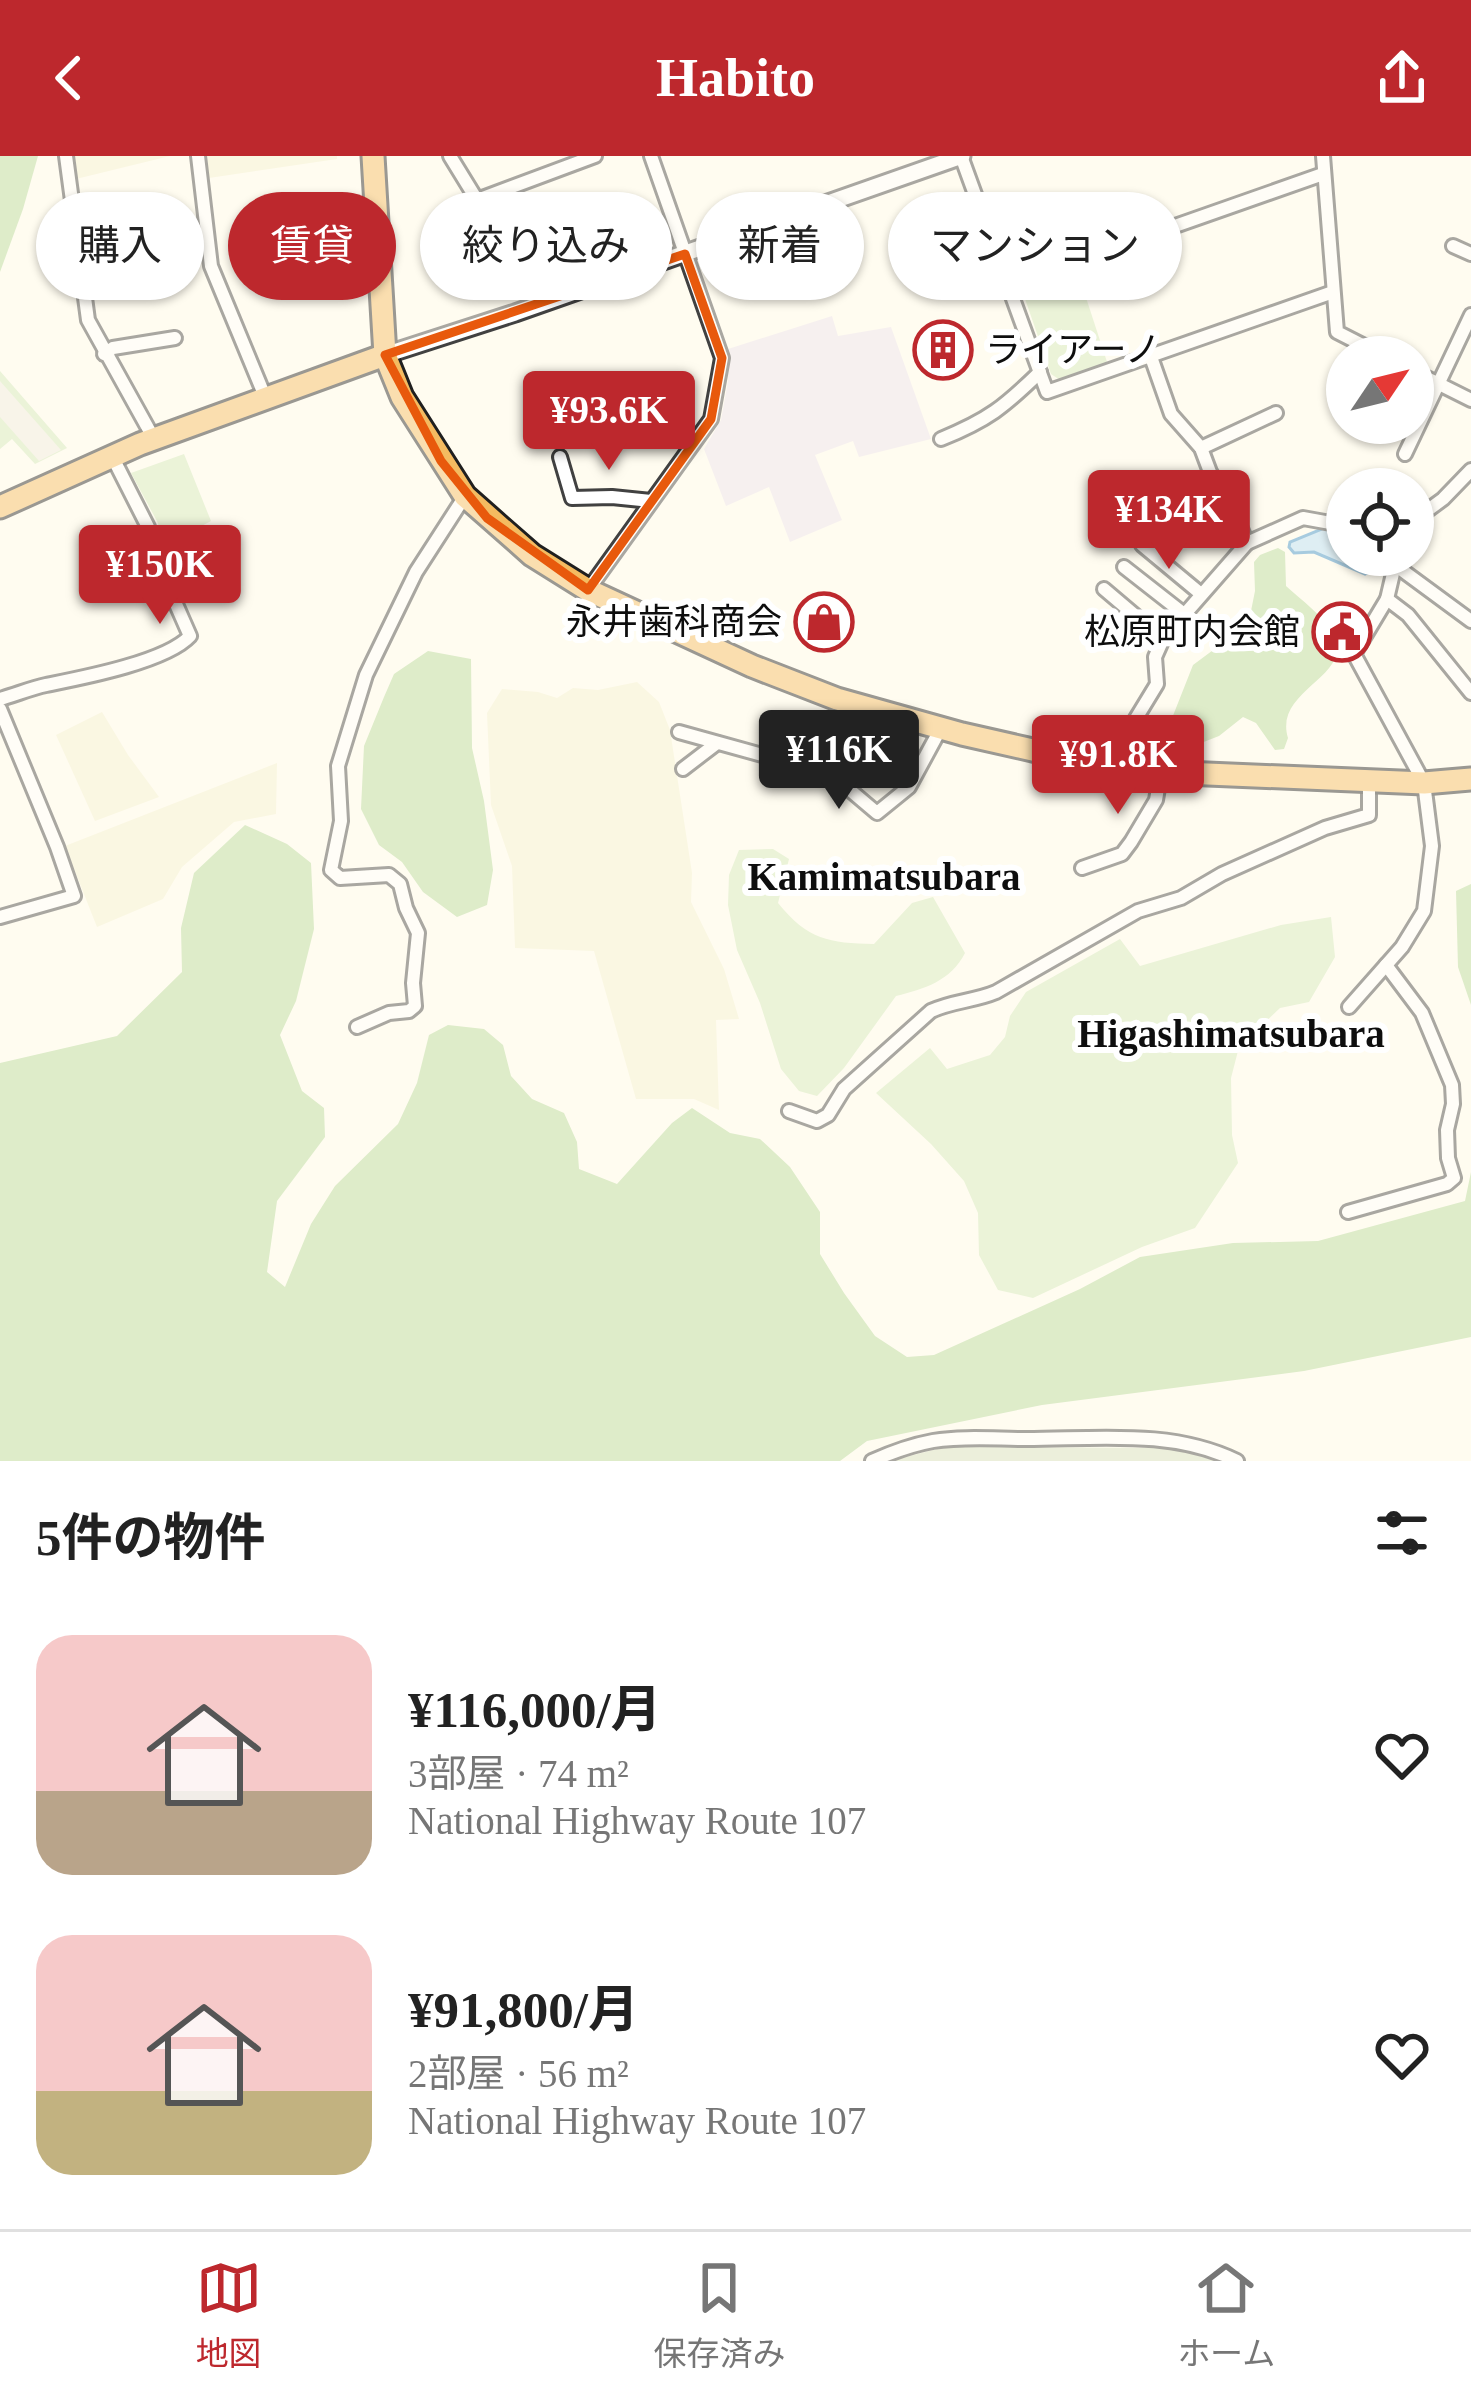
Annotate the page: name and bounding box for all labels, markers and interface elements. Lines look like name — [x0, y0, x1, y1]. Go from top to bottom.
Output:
icon: back — [36, 45, 102, 111]
icon: share — [1369, 45, 1435, 111]
text: Habito — [656, 48, 815, 108]
chip: 購入 — [36, 192, 204, 300]
chip: 賃貸 — [228, 192, 396, 300]
chip: 絞り込み — [420, 192, 672, 300]
chip: 新着 — [696, 192, 864, 300]
chip: マンション — [888, 192, 1182, 300]
building icon: ライアーノ — [912, 319, 974, 381]
place label: ライアーノ — [985, 330, 1161, 370]
north arrow — [1326, 336, 1434, 444]
map controls — [1326, 336, 1434, 576]
pin: ¥93.6K — [511, 371, 707, 473]
text: ¥93.6K — [550, 388, 668, 431]
button: locate — [1326, 468, 1434, 576]
pin: ¥134K — [1085, 470, 1253, 572]
text: ¥134K — [1115, 487, 1223, 530]
pin: ¥150K — [76, 525, 244, 627]
text: ¥150K — [106, 542, 214, 585]
shop icon: 永井歯科商会 — [793, 591, 855, 653]
public building icon: 松原町内会館 — [1311, 601, 1373, 663]
place label: 永井歯科商会 — [566, 602, 782, 642]
place label: 松原町内会館 — [1084, 612, 1300, 652]
pin: ¥116K — [755, 710, 923, 812]
pin: ¥91.8K — [1020, 715, 1216, 817]
text: ¥116K — [786, 727, 892, 770]
text: ¥91.8K — [1059, 732, 1177, 775]
district label: Kamimatsubara — [748, 855, 1021, 898]
district label: Higashimatsubara — [1077, 1012, 1385, 1056]
icon: filters — [1369, 1500, 1435, 1566]
text: 5件の物件 — [36, 1510, 266, 1566]
text: ¥116,000/月 — [408, 1682, 662, 1738]
icon: home — [132, 1683, 276, 1827]
icon: heart — [1369, 1722, 1435, 1788]
text: 3部屋 · 74 m² — [408, 1752, 629, 1795]
text: National Highway Route 107 — [408, 1799, 866, 1842]
text: ¥91,800/月 — [408, 1982, 639, 2038]
icon: home — [132, 1983, 276, 2127]
icon: heart — [1369, 2022, 1435, 2088]
text: 2部屋 · 56 m² — [408, 2052, 629, 2095]
text: National Highway Route 107 — [408, 2099, 866, 2142]
tab: 地図 — [196, 2255, 262, 2375]
tab: 保存済み — [653, 2255, 785, 2375]
tab: ホーム — [1177, 2255, 1275, 2375]

